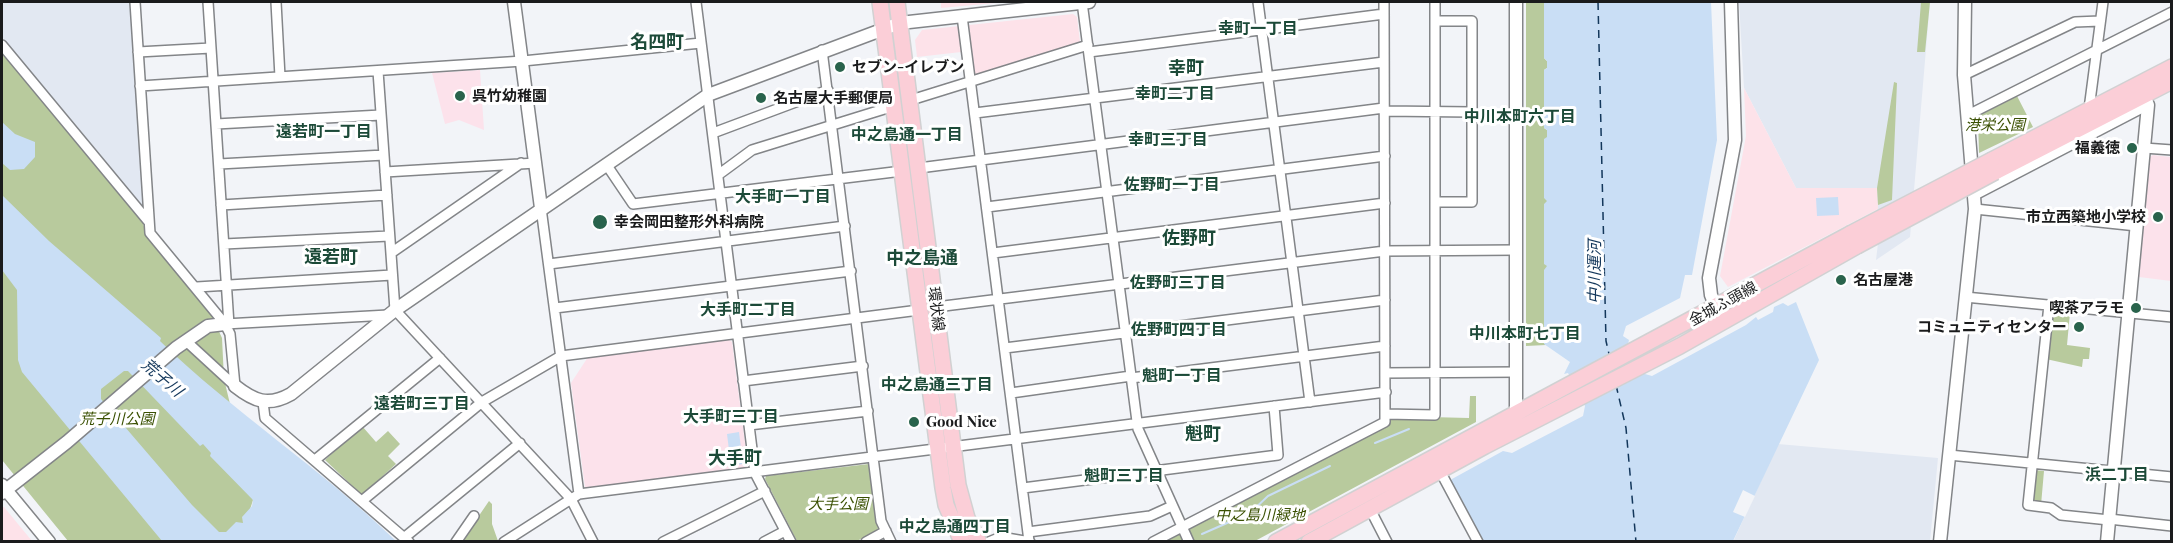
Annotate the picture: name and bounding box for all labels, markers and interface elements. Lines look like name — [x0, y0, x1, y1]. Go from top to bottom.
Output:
district label: 幸町一丁目 — [1218, 19, 1298, 39]
district label: 名四町 — [630, 31, 684, 53]
district label: 幸町 — [1168, 57, 1204, 79]
place label: セブン-イレブン — [852, 58, 964, 76]
marker: セブン-イレブン — [833, 60, 847, 74]
district label: 幸町二丁目 — [1135, 84, 1215, 104]
place label: 呉竹幼稚園 — [472, 87, 547, 105]
marker: 呉竹幼稚園 — [453, 89, 467, 103]
place label: 名古屋大手郵便局 — [773, 89, 893, 107]
marker: 名古屋大手郵便局 — [754, 91, 768, 105]
district label: 中川本町六丁目 — [1464, 107, 1576, 127]
park label: 港栄公園 — [1965, 116, 2025, 134]
district label: 遠若町一丁目 — [276, 122, 372, 142]
district label: 中之島通一丁目 — [851, 125, 963, 145]
district label: 幸町三丁目 — [1128, 130, 1208, 150]
place label: 福義徳 — [2075, 139, 2120, 157]
marker: 福義徳 — [2125, 141, 2139, 155]
district label: 佐野町一丁目 — [1124, 175, 1220, 195]
district label: 大手町一丁目 — [735, 187, 831, 207]
place label: 市立西築地小学校 — [2026, 208, 2146, 226]
marker: 市立西築地小学校 — [2151, 210, 2165, 224]
marker: 幸会岡田整形外科病院 — [591, 213, 609, 231]
place label: 幸会岡田整形外科病院 — [614, 213, 764, 231]
district label: 佐野町 — [1162, 227, 1216, 249]
water label: 中川運河 — [1585, 240, 1605, 304]
district label: 遠若町 — [304, 246, 358, 268]
district label: 中之島通 — [886, 247, 958, 269]
place label: 名古屋港 — [1853, 271, 1913, 289]
district label: 佐野町三丁目 — [1130, 273, 1226, 293]
marker: 名古屋港 — [1834, 273, 1848, 287]
street label: 金城ふ頭線 — [1686, 278, 1760, 330]
street label: 環状線 — [924, 286, 948, 332]
place label: 喫茶アラモ — [2049, 299, 2124, 317]
district label: 大手町二丁目 — [700, 300, 796, 320]
marker: 喫茶アラモ — [2129, 301, 2143, 315]
place label: コミュニティセンター — [1917, 318, 2067, 336]
district label: 佐野町四丁目 — [1131, 320, 1227, 340]
marker: コミュニティセンター — [2072, 320, 2086, 334]
district label: 中川本町七丁目 — [1469, 324, 1581, 344]
water label: 荒子川 — [138, 355, 186, 401]
district label: 魁町一丁目 — [1142, 366, 1222, 386]
district label: 中之島通三丁目 — [881, 375, 993, 395]
district label: 遠若町三丁目 — [374, 394, 470, 414]
district label: 大手町三丁目 — [683, 407, 779, 427]
park label: 荒子川公園 — [80, 410, 154, 428]
place label: Good Nice — [926, 413, 997, 431]
marker: Good Nice — [907, 415, 921, 429]
district label: 魁町 — [1185, 423, 1221, 445]
district label: 大手町 — [708, 447, 762, 469]
district label: 浜二丁目 — [2085, 465, 2149, 485]
district label: 魁町三丁目 — [1084, 466, 1164, 486]
park label: 大手公園 — [808, 495, 868, 513]
park label: 中之島川緑地 — [1215, 506, 1305, 524]
district label: 中之島通四丁目 — [899, 517, 1011, 537]

